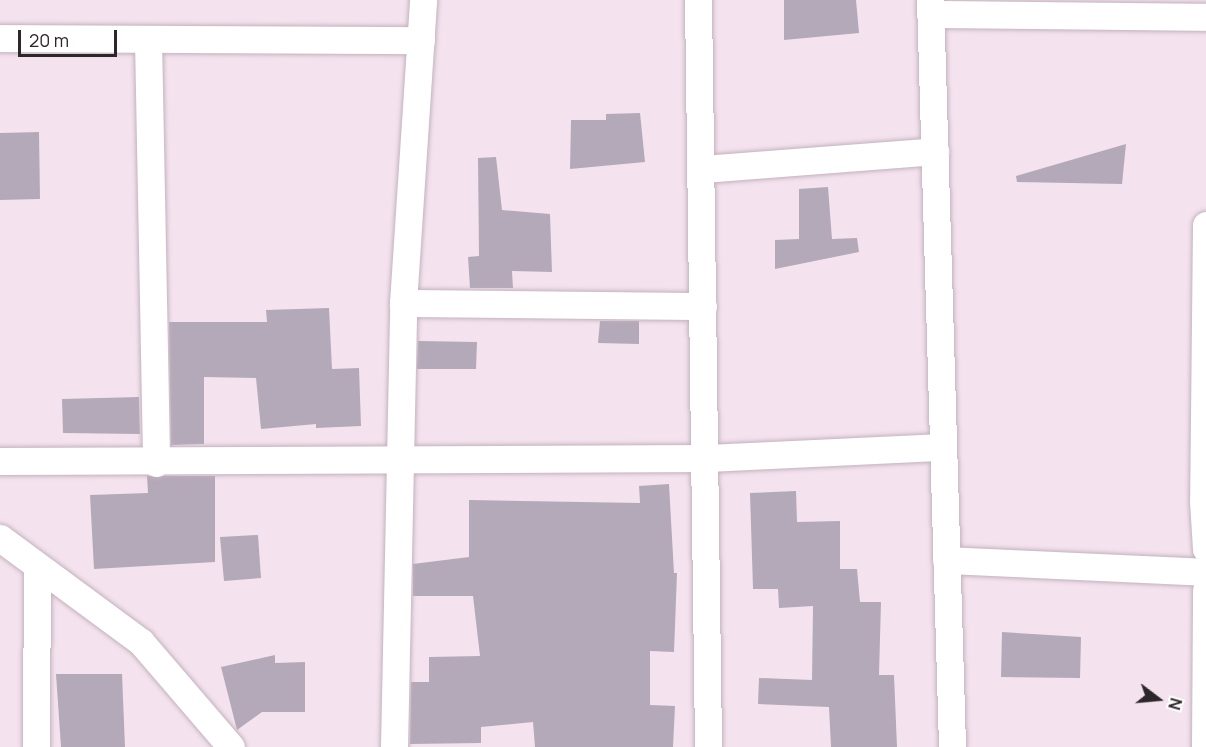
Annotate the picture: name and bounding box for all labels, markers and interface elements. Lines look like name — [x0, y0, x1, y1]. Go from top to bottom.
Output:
scale bar — [21, 18, 120, 56]
text: 20 m — [29, 28, 69, 52]
north arrow — [1128, 669, 1188, 729]
text: N — [1163, 695, 1187, 713]

